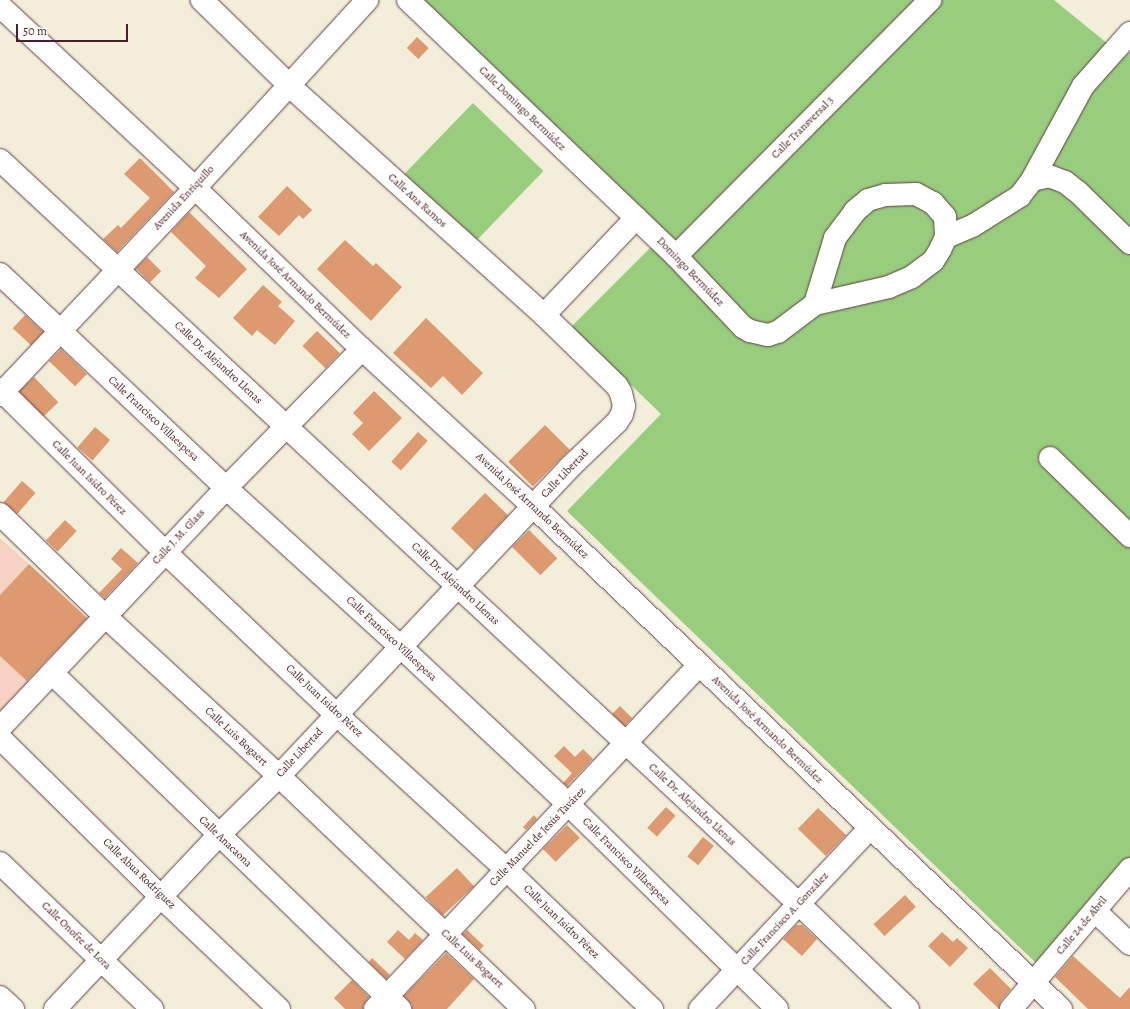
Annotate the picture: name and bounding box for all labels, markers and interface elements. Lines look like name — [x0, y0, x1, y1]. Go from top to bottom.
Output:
scale bar — [18, 16, 130, 42]
text: 50 m — [23, 23, 47, 39]
street label: Calle Domingo Bermúdez — [476, 64, 568, 154]
street label: Calle Transversal 3 — [769, 94, 837, 162]
street label: Avenida Enriquillo — [151, 163, 217, 233]
street label: Calle Ana Ramos — [385, 171, 449, 231]
street label: Avenida José Armando Bermúdez — [237, 228, 353, 342]
street label: Domingo Bermúdez — [654, 235, 726, 309]
street label: Calle Dr. Alejandro Llenas — [171, 319, 265, 407]
street label: Calle Francisco Villaespesa — [105, 374, 201, 464]
street label: Calle Juan Isidro Pérez — [49, 438, 129, 518]
street label: Calle Libertad — [539, 447, 591, 501]
street label: Avenida José Armando Bermúdez — [473, 450, 591, 562]
street label: Calle J. M. Glass — [150, 506, 208, 568]
street label: Calle Dr. Alejandro Llenas — [408, 540, 502, 628]
street label: Calle Francisco Villaespesa — [343, 594, 439, 684]
street label: Calle Juan Isidro Pérez — [283, 662, 365, 740]
street label: Avenida José Armando Bermúdez — [709, 673, 825, 787]
street label: Calle Luis Bogaert — [202, 705, 270, 769]
street label: Calle Libertad — [274, 726, 326, 780]
street label: Calle Dr. Alejandro Llenas — [645, 761, 739, 849]
street label: Calle Manuel de Jesús Tavárez — [487, 785, 589, 889]
street label: Calle Anacaona — [196, 814, 254, 870]
street label: Calle Francisco Villaespesa — [579, 815, 673, 909]
street label: Calle Abua Rodríguez — [100, 836, 178, 912]
street label: Calle Francisco A. González — [738, 870, 832, 968]
street label: Calle Juan Isidro Pérez — [520, 882, 602, 962]
street label: Calle 24 de Abril — [1054, 894, 1110, 958]
street label: Calle Onofre de Lora — [38, 899, 114, 973]
street label: Calle Luis Bogaert — [438, 927, 506, 991]

